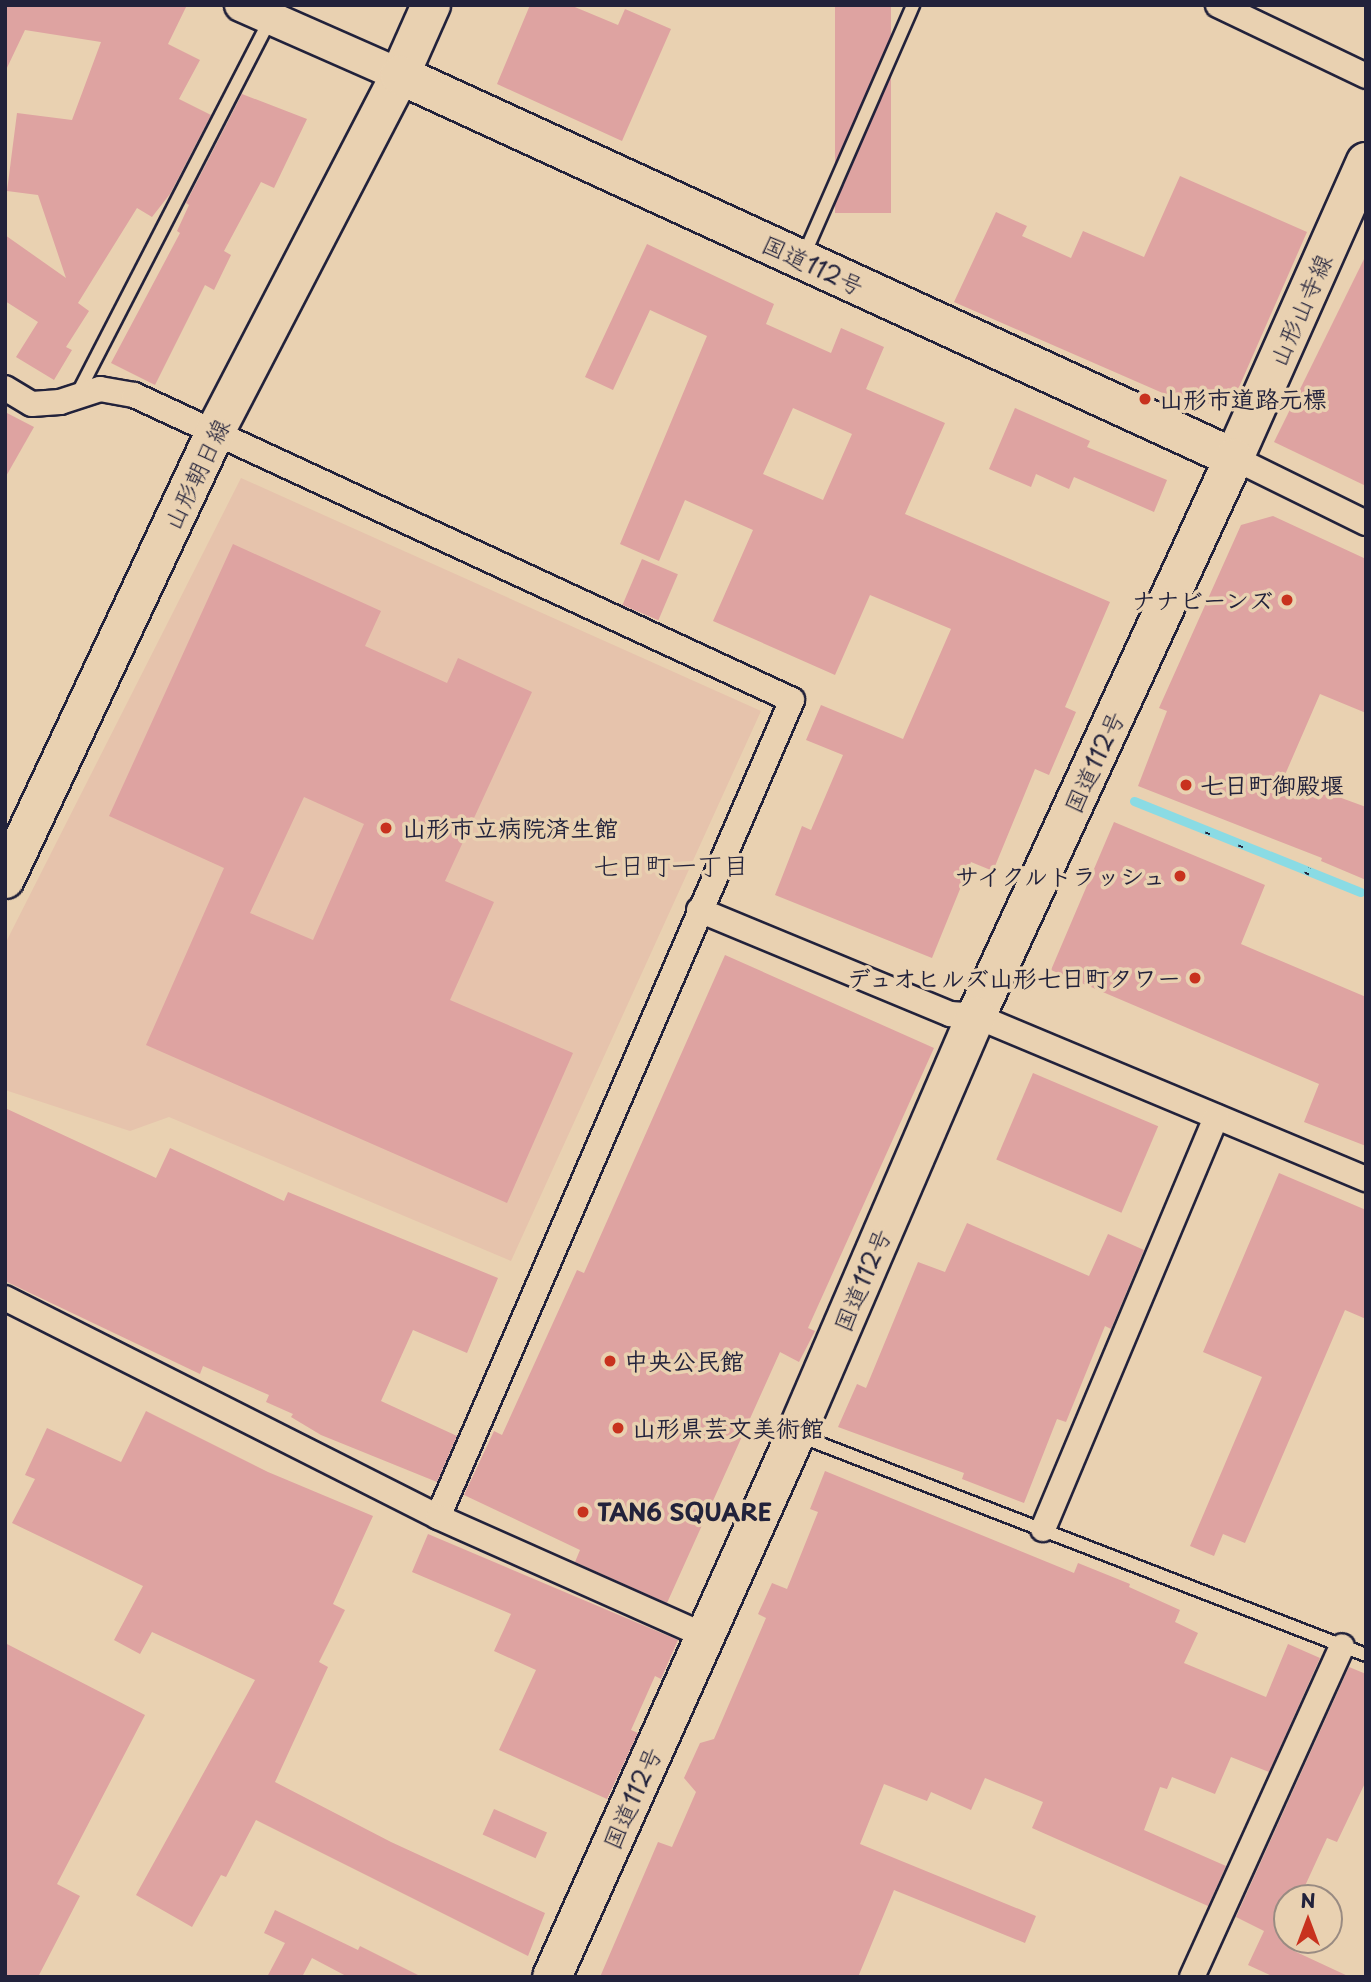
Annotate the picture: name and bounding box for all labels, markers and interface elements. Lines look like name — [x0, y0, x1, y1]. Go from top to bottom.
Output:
street label: 国道112号 — [757, 229, 869, 301]
street label: 山形山寺線 — [1262, 249, 1338, 371]
place label: 山形市道路元標 — [1159, 385, 1327, 413]
marker: 山形市道路元標 — [1137, 391, 1153, 407]
street label: 山形朝日線 — [157, 414, 235, 534]
place label: ナナビーンズ — [1130, 586, 1273, 614]
marker: ナナビーンズ — [1279, 592, 1295, 608]
street label: 国道112号 — [1058, 706, 1130, 818]
place label: 七日町御殿堰 — [1200, 771, 1344, 799]
marker: 七日町御殿堰 — [1178, 777, 1194, 793]
place label: 山形市立病院済生館 — [402, 814, 618, 842]
marker: 山形市立病院済生館 — [376, 818, 396, 838]
district label: 七日町一丁目 — [593, 849, 749, 881]
place label: サイクルトラッシュ — [950, 862, 1166, 890]
marker: サイクルトラッシュ — [1172, 868, 1188, 884]
place label: デュオヒルズ山形七日町タワー — [845, 964, 1181, 992]
marker: デュオヒルズ山形七日町タワー — [1187, 970, 1203, 986]
street label: 国道112号 — [827, 1224, 897, 1336]
place label: 中央公民館 — [624, 1347, 744, 1375]
marker: 中央公民館 — [602, 1353, 618, 1369]
place label: 山形県芸文美術館 — [632, 1414, 824, 1442]
marker: 山形県芸文美術館 — [610, 1420, 626, 1436]
place label: TAN6 SQUARE — [597, 1498, 778, 1526]
marker: TAN6 SQUARE — [575, 1504, 591, 1520]
street label: 国道112号 — [597, 1742, 667, 1854]
north arrow — [1273, 1884, 1343, 1954]
text: N — [1300, 1886, 1316, 1914]

